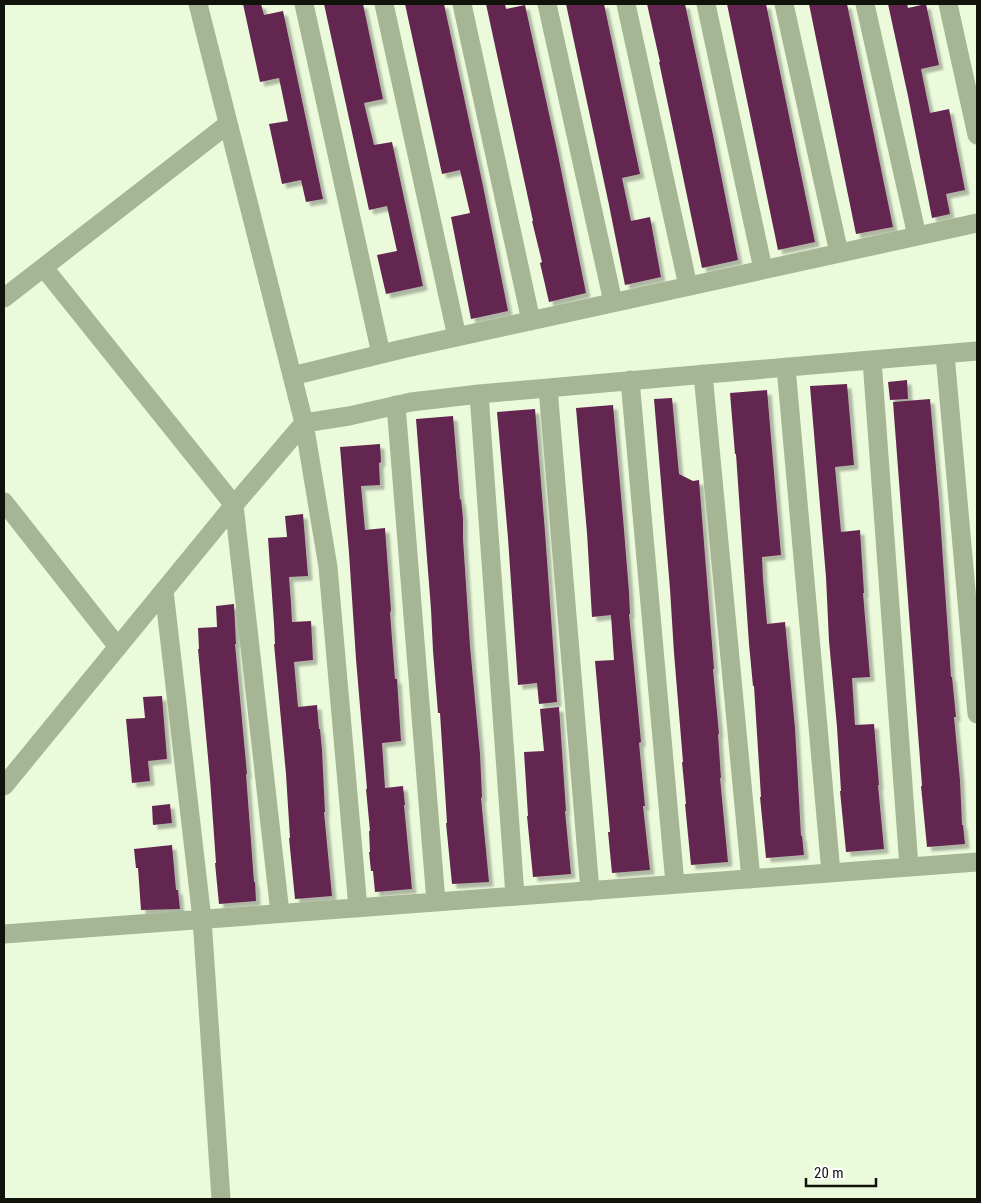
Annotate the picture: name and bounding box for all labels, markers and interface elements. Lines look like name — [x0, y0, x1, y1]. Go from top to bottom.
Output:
scale bar — [806, 1156, 876, 1188]
text: 20 m — [814, 1164, 844, 1182]

